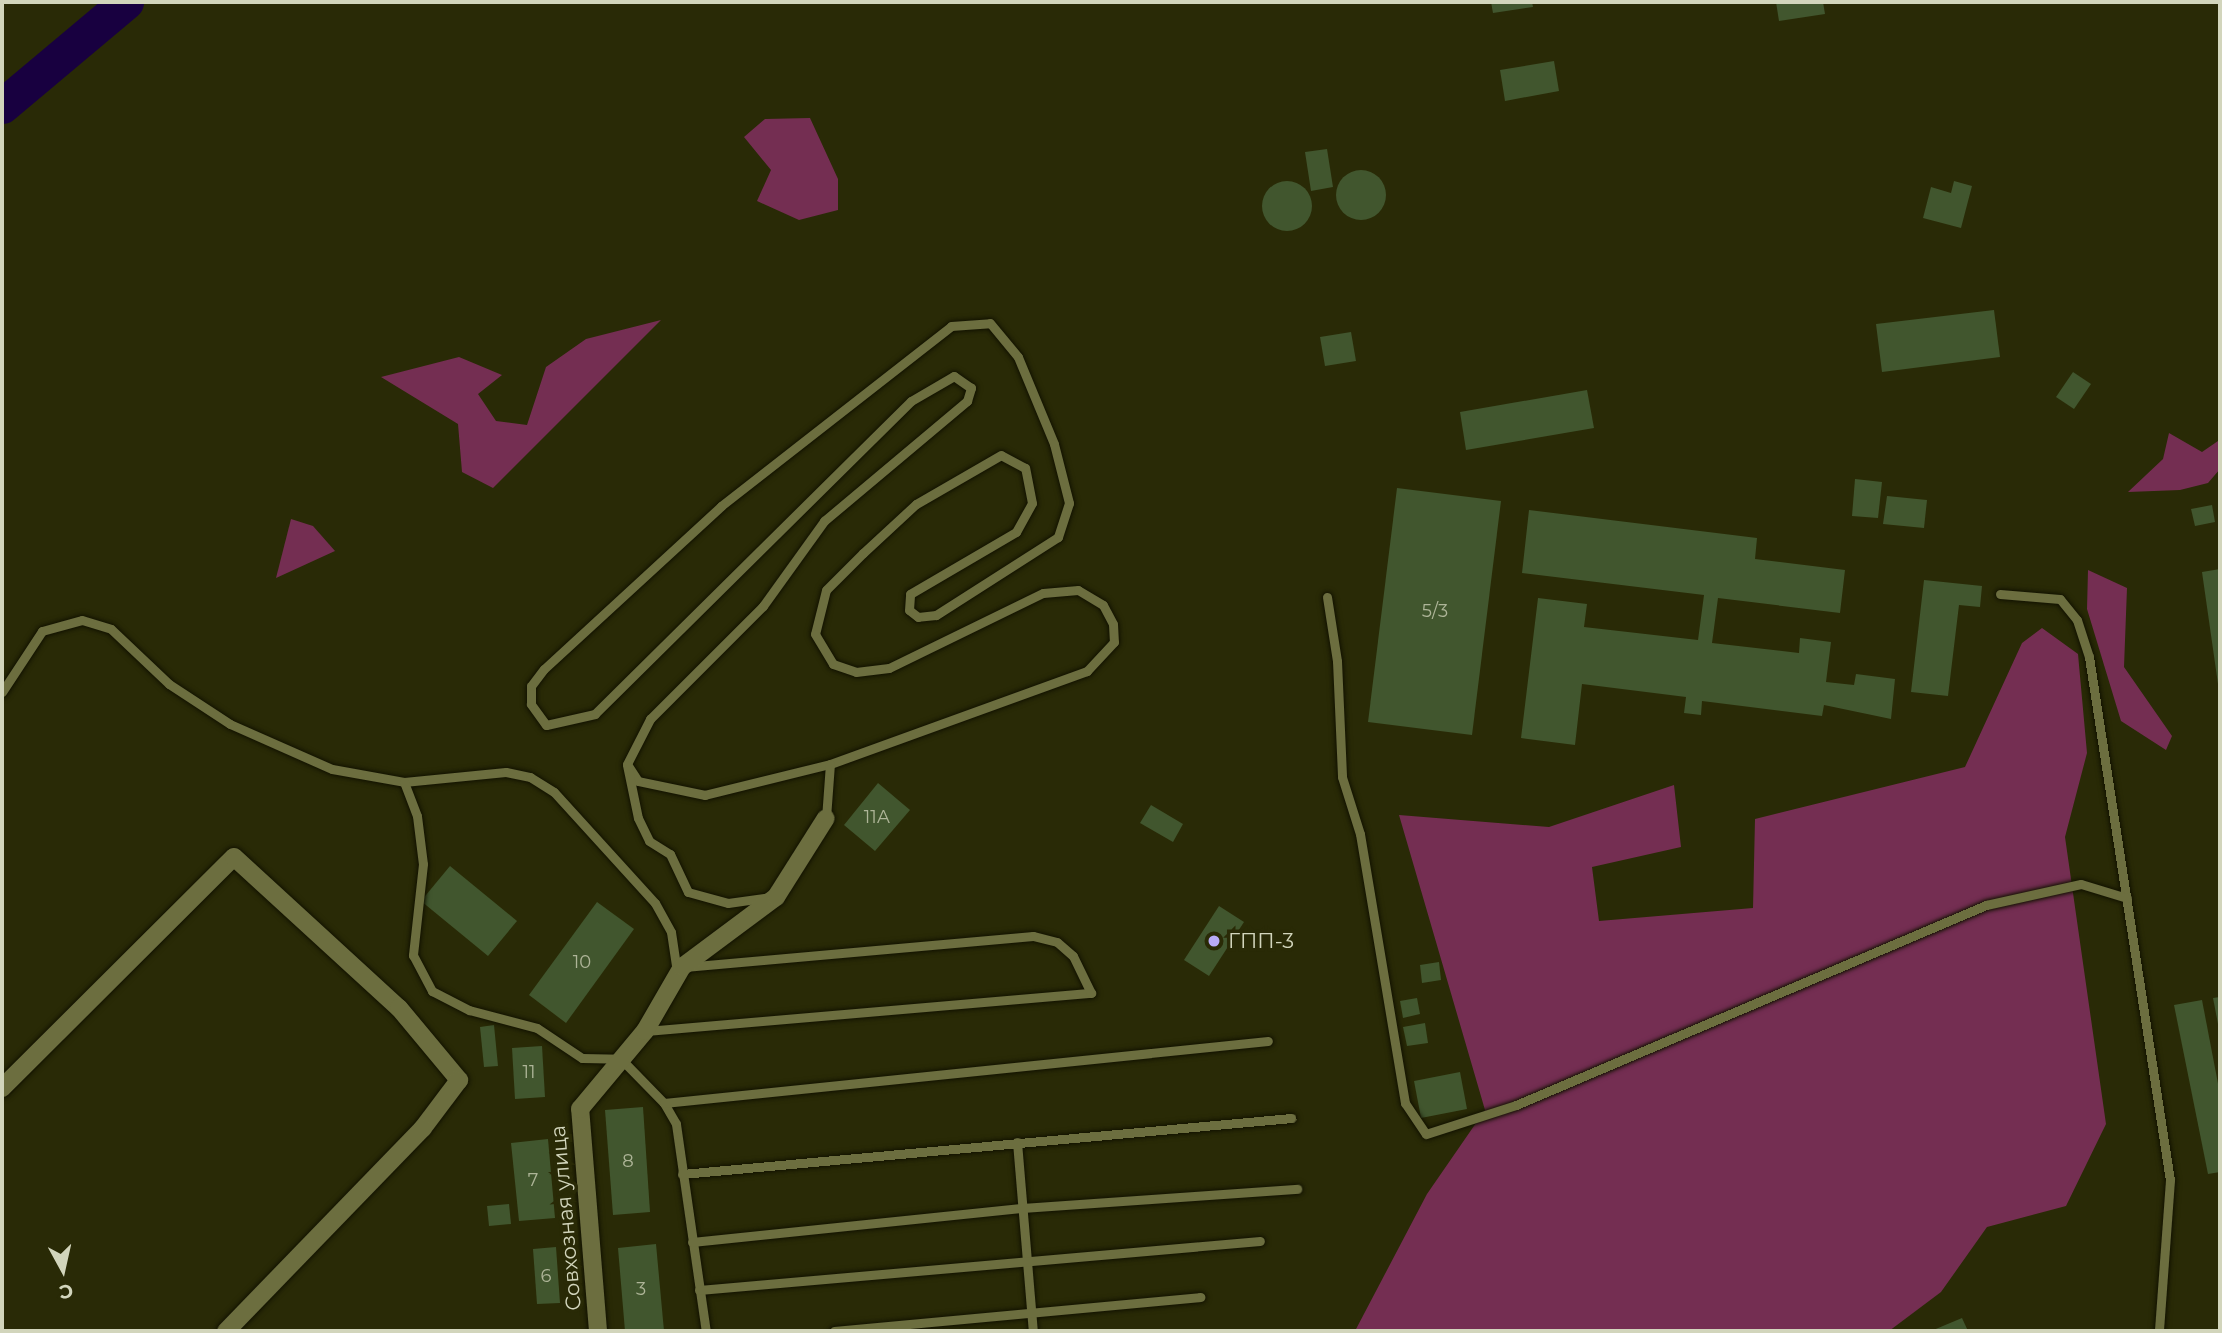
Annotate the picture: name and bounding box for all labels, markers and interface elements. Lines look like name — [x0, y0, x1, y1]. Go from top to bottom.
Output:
house number: 5/3 — [1422, 600, 1448, 622]
house number: 11А — [864, 806, 890, 828]
place label: ГПП-3 — [1228, 928, 1294, 954]
marker: ГПП-3 — [1206, 933, 1222, 949]
house number: 10 — [573, 951, 591, 973]
house number: 11 — [523, 1061, 535, 1083]
street label: Совхозная улица — [545, 1124, 587, 1312]
house number: 8 — [622, 1150, 634, 1172]
house number: 7 — [528, 1169, 538, 1191]
north arrow — [28, 1235, 98, 1305]
house number: 6 — [541, 1265, 551, 1287]
house number: 3 — [636, 1278, 646, 1300]
text: С — [58, 1279, 74, 1304]

